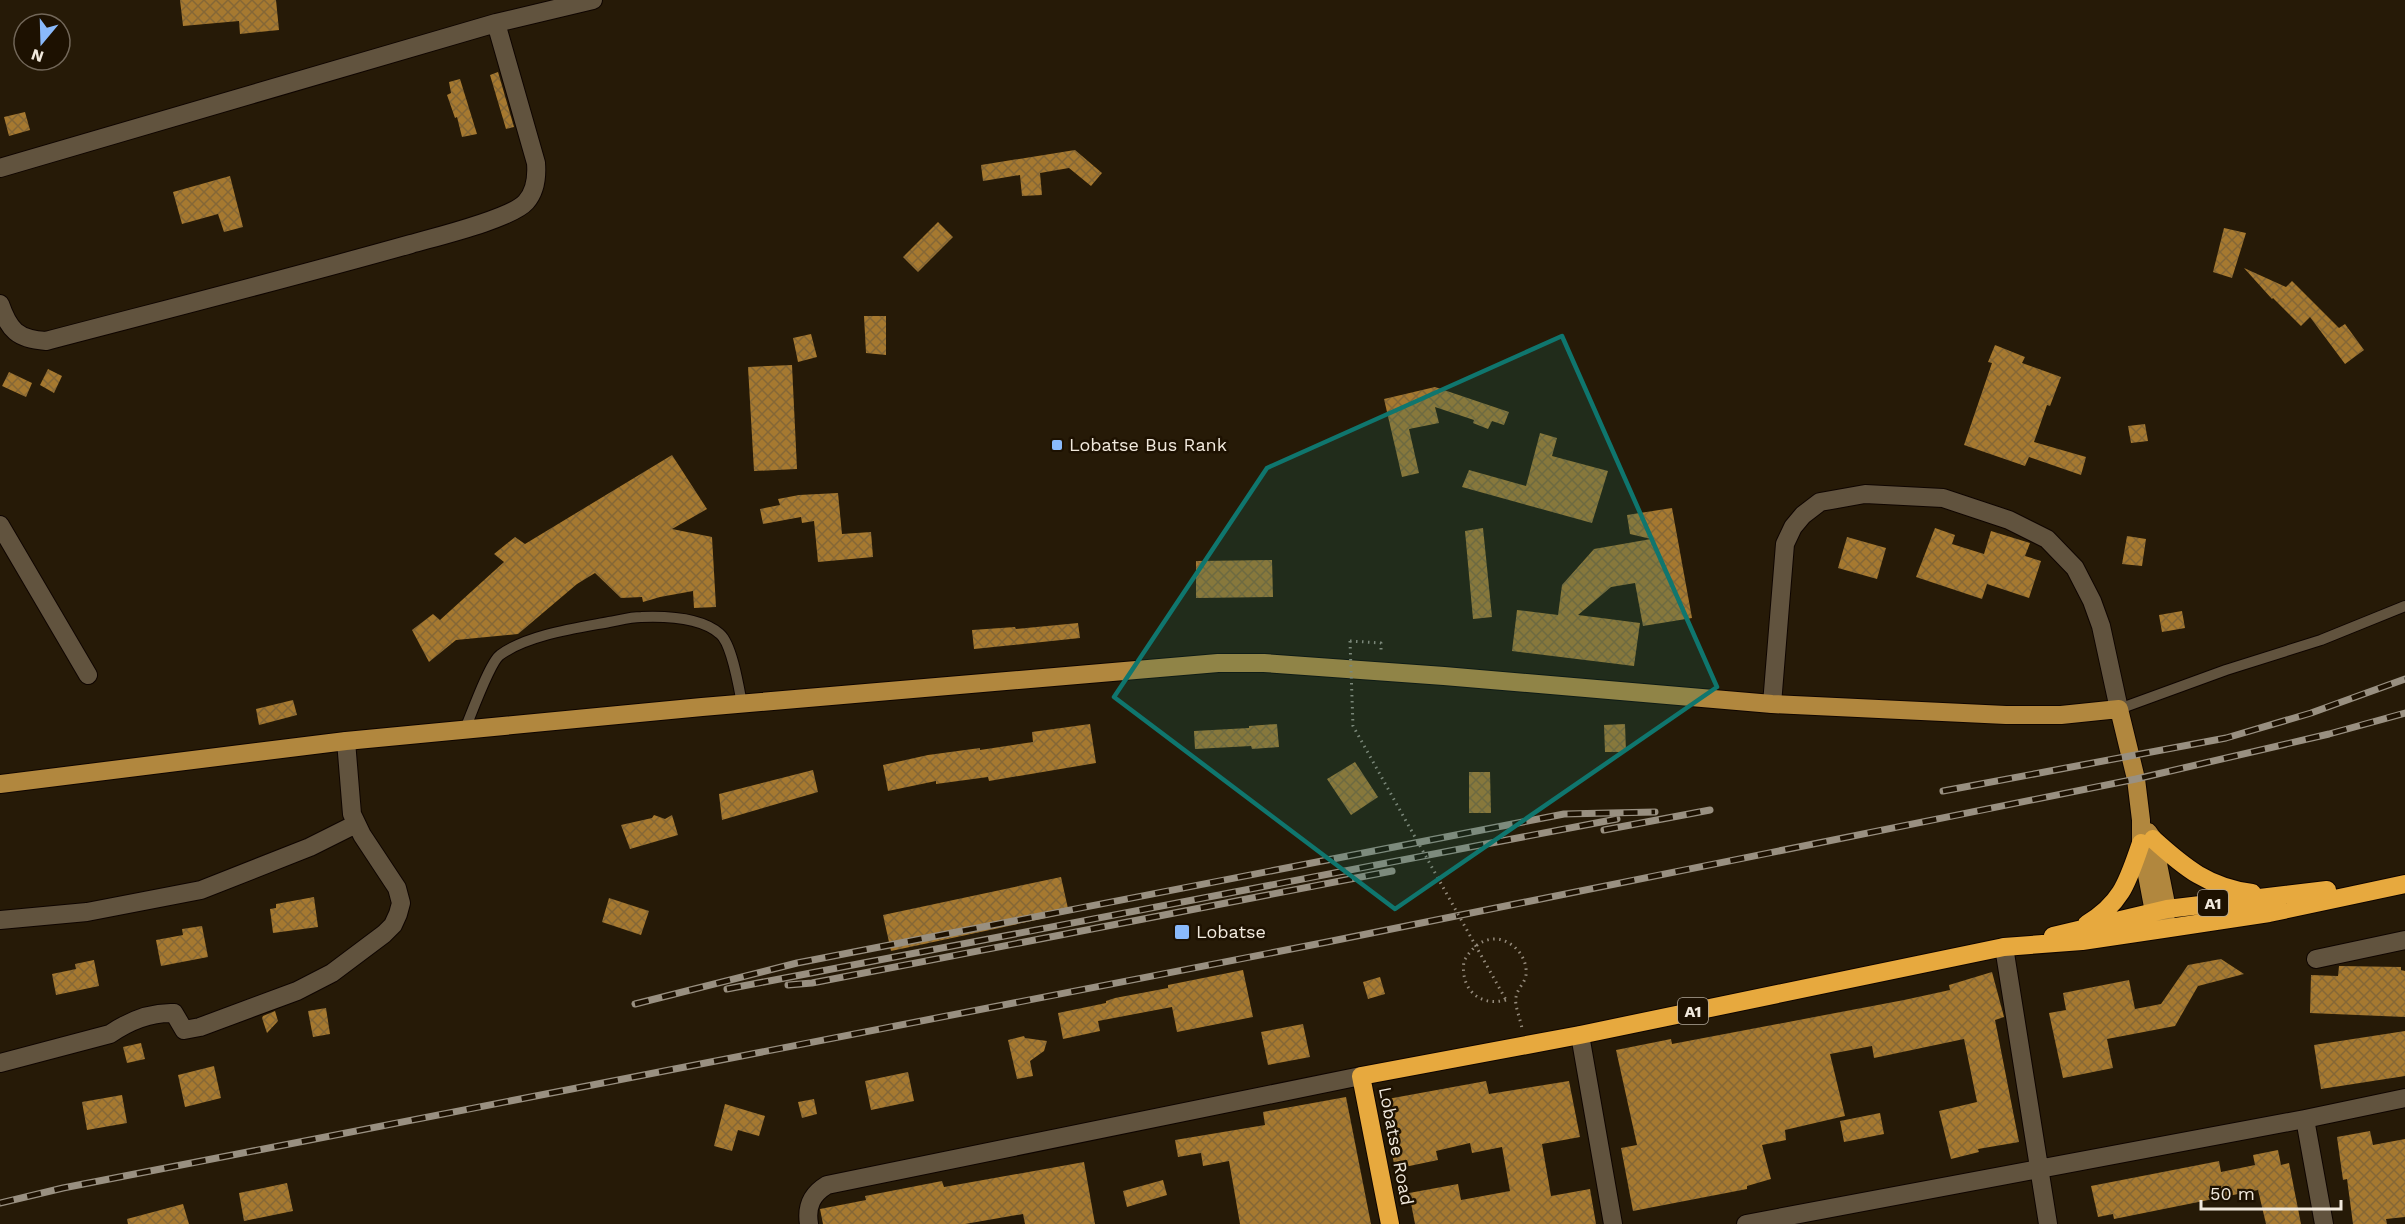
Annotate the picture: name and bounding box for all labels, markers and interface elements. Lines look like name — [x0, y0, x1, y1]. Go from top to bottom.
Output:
north arrow — [12, 12, 72, 72]
text: N — [29, 45, 46, 67]
place label: Lobatse Bus Rank — [1069, 434, 1227, 455]
marker: Lobatse Bus Rank — [1050, 438, 1064, 452]
road number: A1 — [2198, 890, 2228, 916]
place label: Lobatse — [1196, 921, 1266, 942]
marker: Lobatse — [1173, 923, 1191, 941]
road number: A1 — [1678, 998, 1708, 1024]
street label: Lobatse Road — [1375, 1085, 1418, 1207]
scale bar — [2201, 1173, 2340, 1211]
text: 50 m — [2210, 1183, 2255, 1204]

